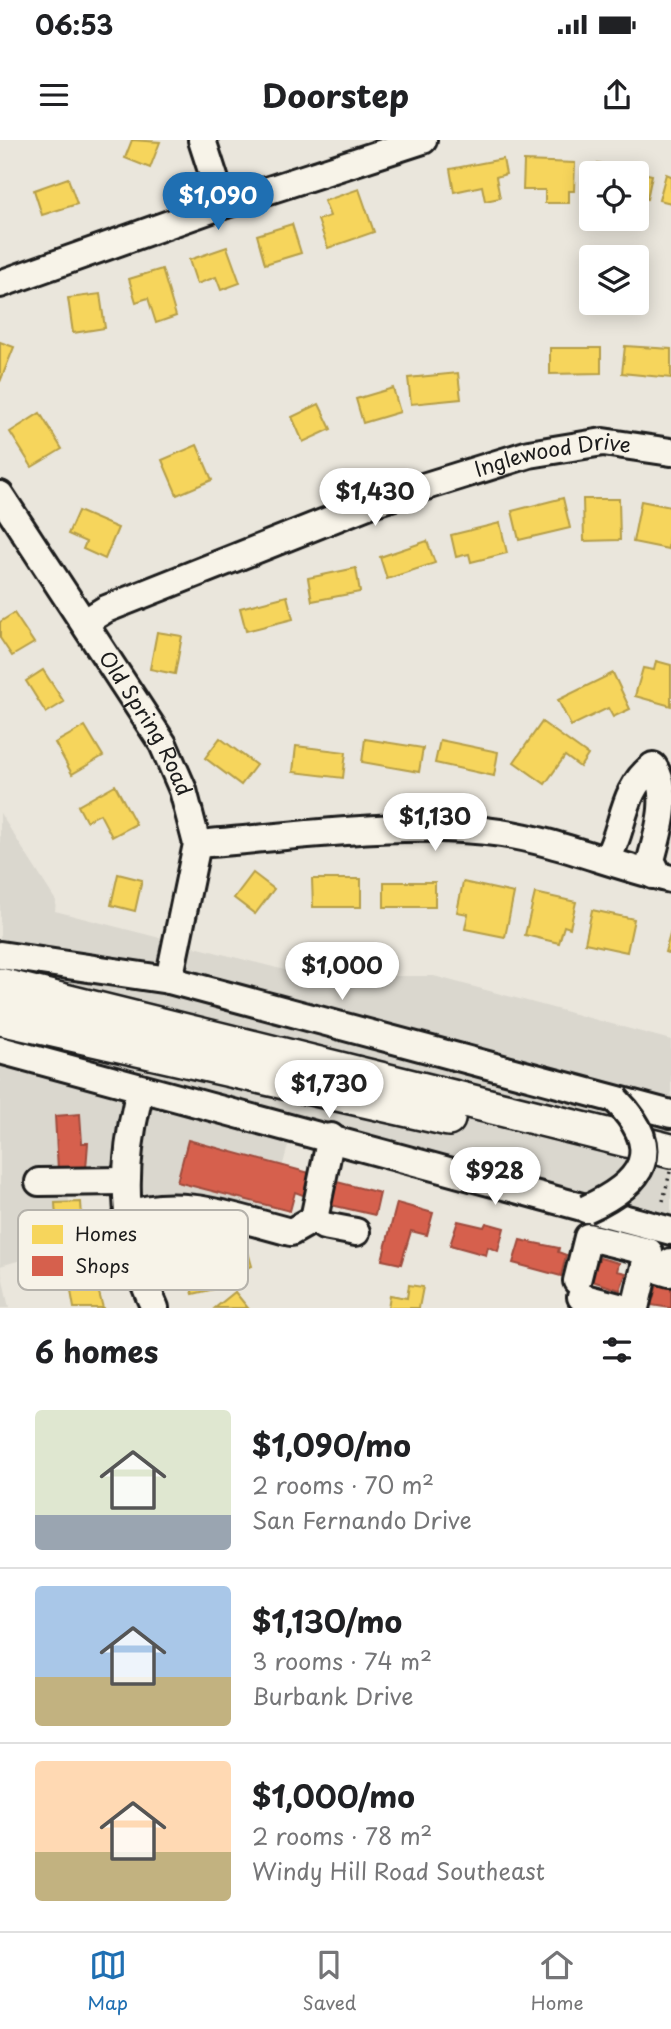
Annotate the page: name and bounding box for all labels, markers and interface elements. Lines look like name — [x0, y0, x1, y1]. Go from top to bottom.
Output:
text: 06:53 — [35, 5, 113, 44]
text: Doorstep — [262, 71, 409, 119]
icon: menu — [35, 76, 73, 114]
icon: share — [598, 76, 636, 114]
map controls — [579, 161, 649, 315]
button: locate — [579, 161, 649, 231]
pin: $1,090 — [161, 172, 275, 232]
text: $1,090 — [179, 177, 257, 212]
button: layers — [579, 245, 649, 315]
street label: Inglewood Drive — [470, 424, 634, 484]
pin: $1,430 — [318, 468, 432, 528]
text: $1,430 — [335, 473, 415, 508]
street label: Old Spring Road — [92, 643, 202, 800]
pin: $1,130 — [378, 794, 492, 853]
text: $1,130 — [399, 798, 471, 833]
pin: $1,000 — [285, 942, 399, 1002]
text: $1,000 — [301, 947, 383, 982]
pin: $1,730 — [272, 1060, 386, 1120]
text: $1,730 — [291, 1065, 367, 1100]
pin: $928 — [454, 1147, 536, 1207]
text: $928 — [466, 1152, 524, 1187]
legend — [18, 1210, 248, 1290]
text: Homes — [75, 1219, 137, 1247]
text: Shops — [75, 1251, 129, 1279]
text: 6 homes — [35, 1328, 158, 1373]
icon: filters — [598, 1331, 636, 1369]
text: $1,090/mo — [252, 1422, 411, 1467]
icon: home — [91, 1438, 175, 1522]
text: 2 rooms · 70 m² — [252, 1467, 434, 1502]
text: San Fernando Drive — [252, 1502, 472, 1537]
text: $1,130/mo — [252, 1598, 402, 1643]
icon: home — [91, 1614, 175, 1698]
text: 3 rooms · 74 m² — [252, 1643, 432, 1678]
text: Burbank Drive — [252, 1678, 414, 1713]
text: $1,000/mo — [252, 1773, 415, 1818]
icon: home — [91, 1789, 175, 1873]
text: 2 rooms · 78 m² — [252, 1818, 432, 1853]
text: Windy Hill Road Southeast — [252, 1853, 545, 1888]
tab: Map — [87, 1946, 128, 2016]
tab: Saved — [302, 1946, 356, 2016]
tab: Home — [531, 1946, 584, 2016]

